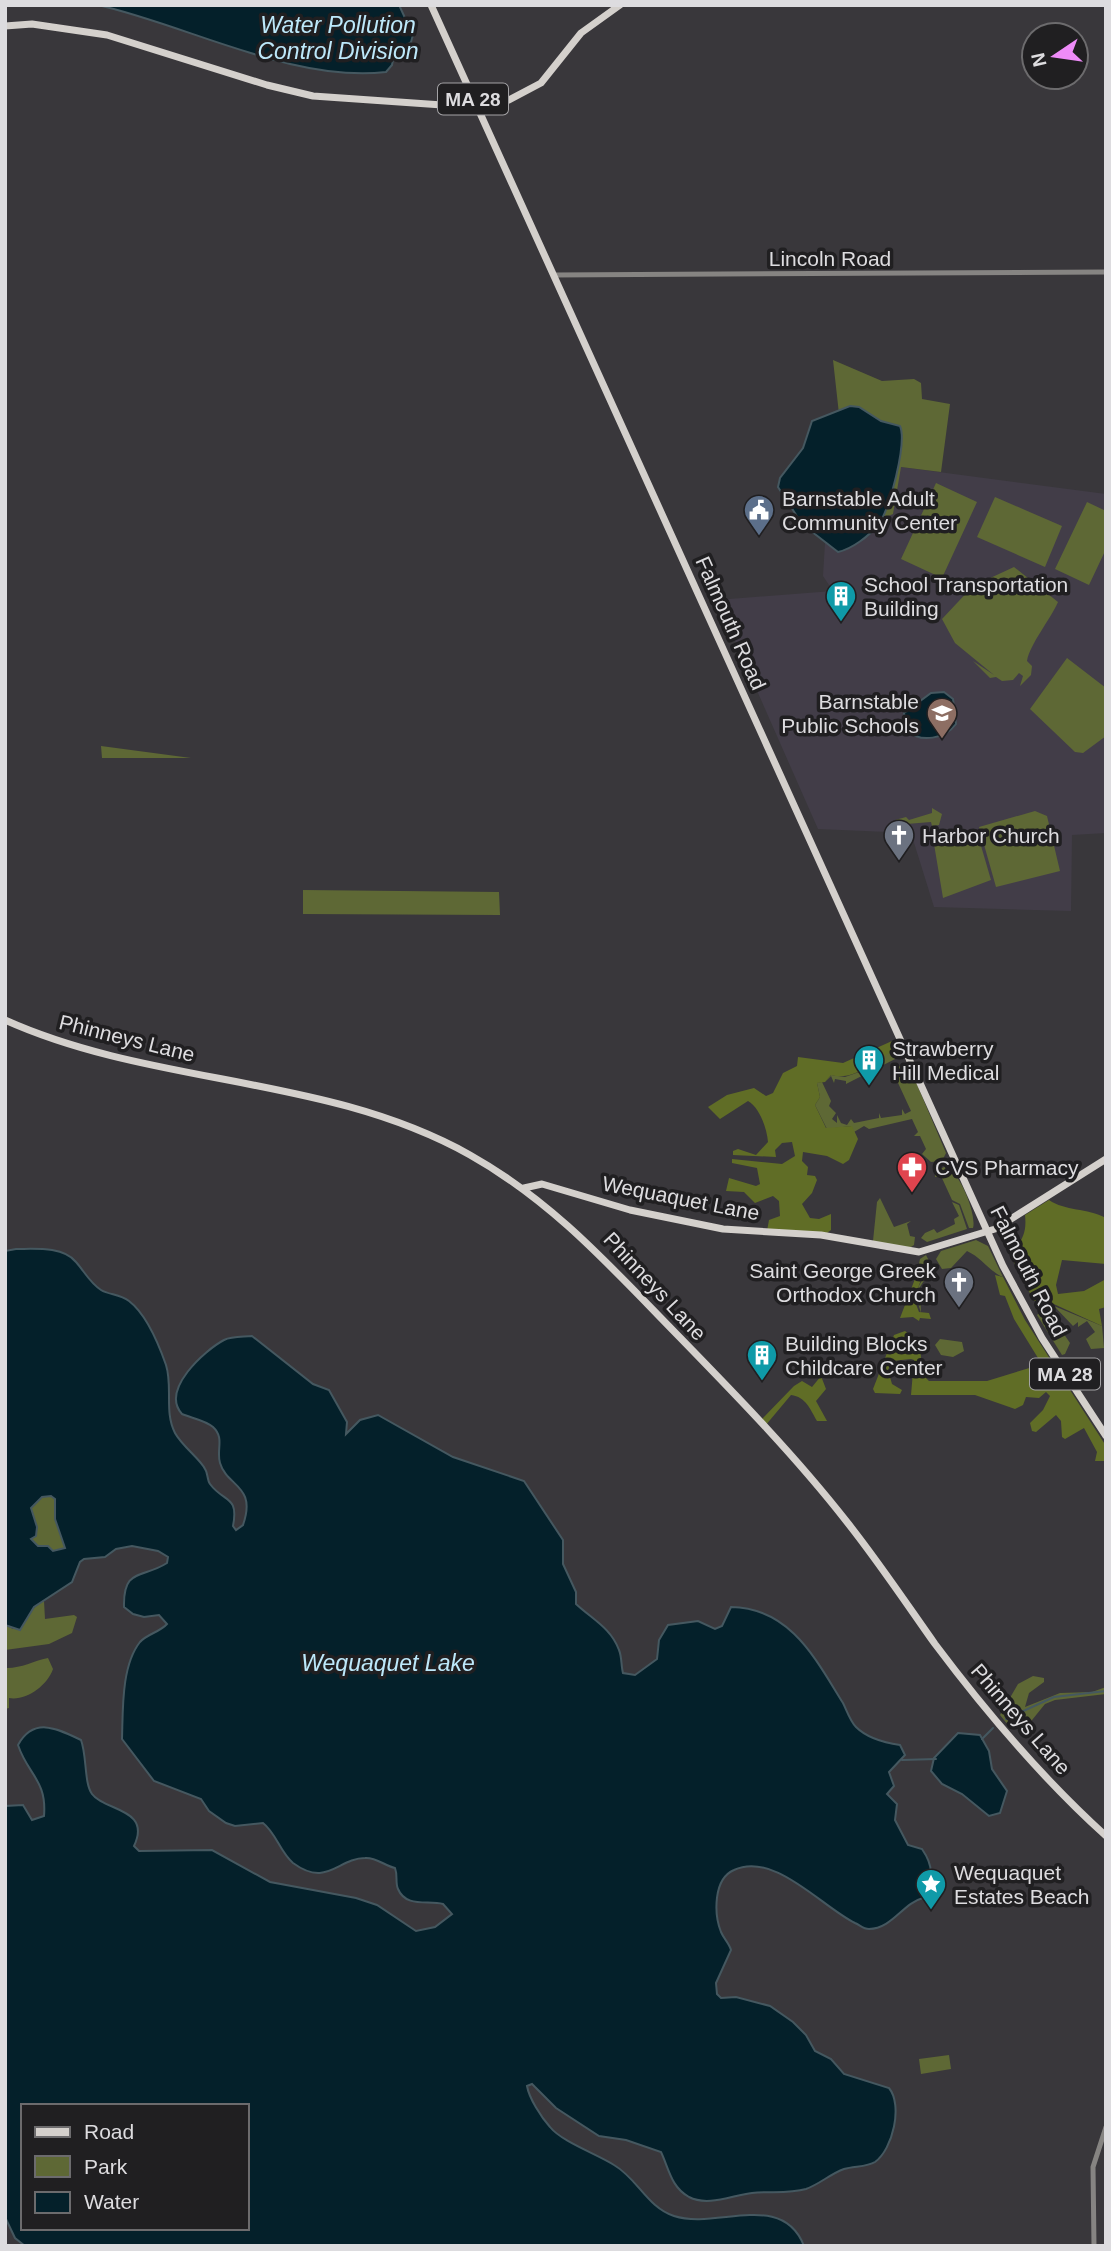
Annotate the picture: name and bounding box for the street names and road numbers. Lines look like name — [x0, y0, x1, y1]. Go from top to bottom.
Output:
road number: MA 28 — [438, 83, 508, 114]
street label: Lincoln Road — [769, 247, 891, 270]
street label: Falmouth Road — [691, 553, 771, 693]
street label: Phinneys Lane — [57, 1010, 197, 1066]
street label: Wequaquet Lane — [600, 1171, 762, 1225]
street label: Falmouth Road — [986, 1202, 1072, 1340]
street label: Phinneys Lane — [599, 1227, 711, 1345]
road number: MA 28 — [1030, 1358, 1100, 1390]
street label: Phinneys Lane — [967, 1659, 1075, 1779]

